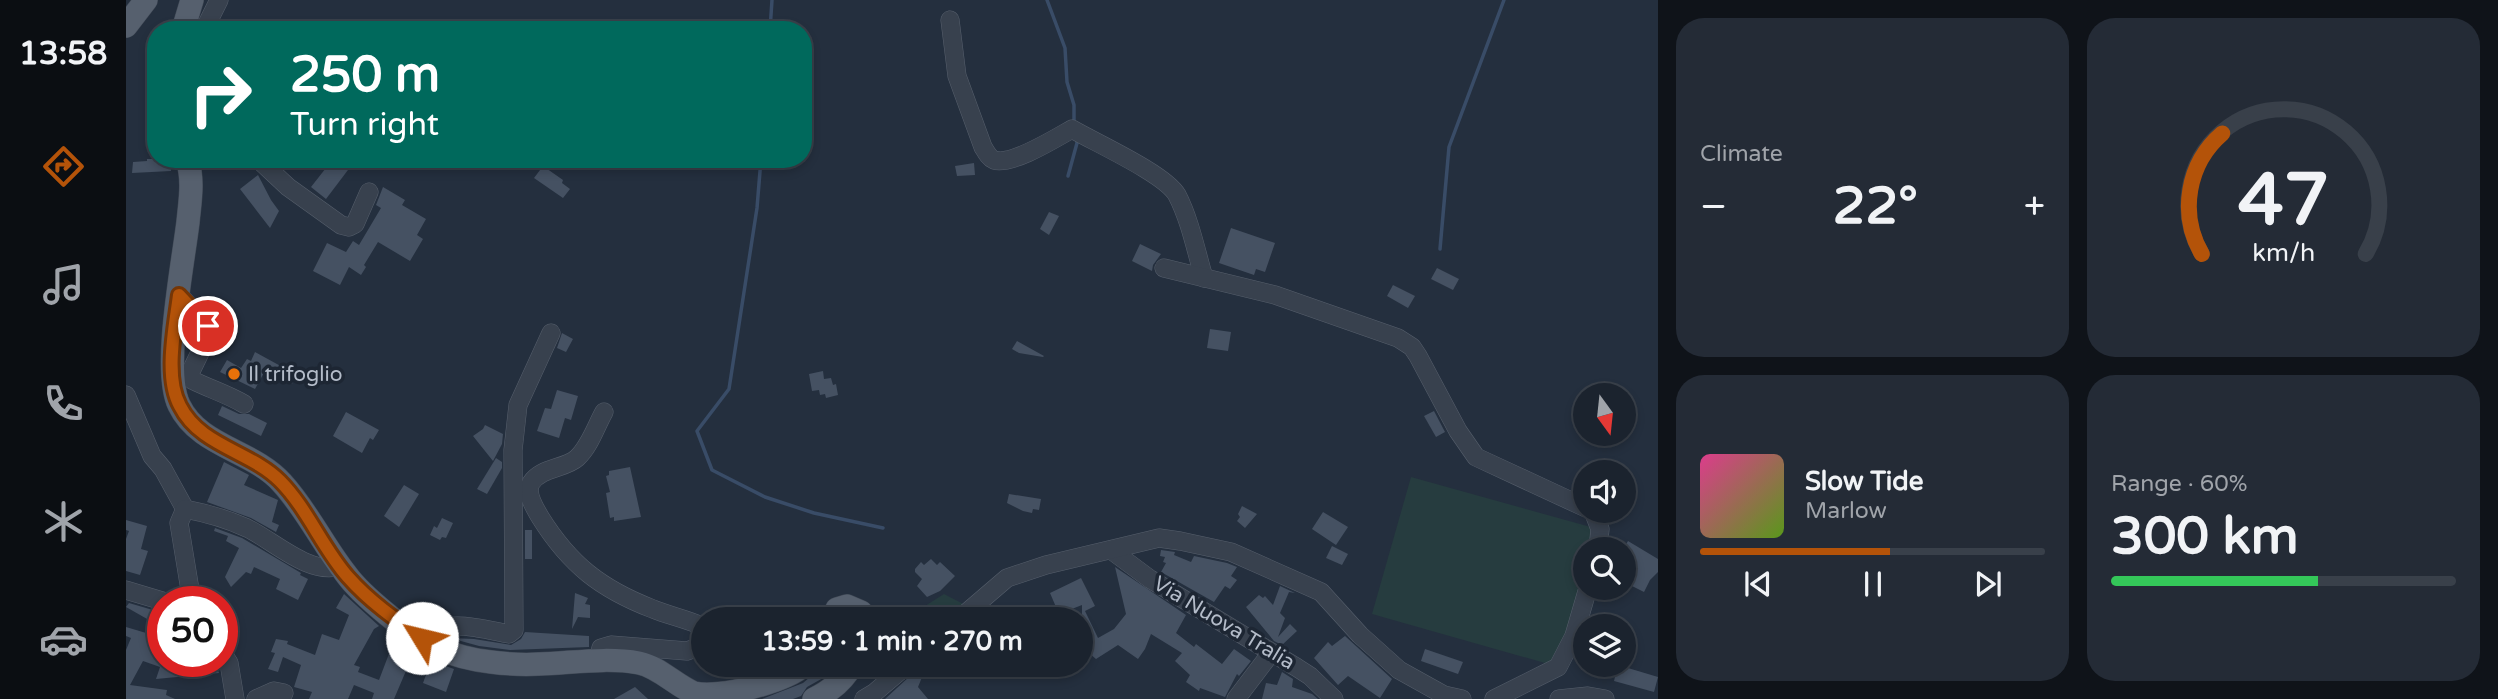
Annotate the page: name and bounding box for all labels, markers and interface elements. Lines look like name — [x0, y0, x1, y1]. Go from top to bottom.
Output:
text: 13:58 — [19, 35, 107, 73]
text: 250 m — [290, 46, 440, 105]
icon: right — [175, 49, 266, 140]
text: Turn right — [290, 106, 439, 144]
text: Climate — [1700, 140, 1783, 168]
icon: directions — [39, 142, 88, 191]
text: 47 — [2238, 157, 2329, 245]
text: 22° — [1833, 175, 1918, 238]
text: − — [1700, 184, 1727, 230]
text: + — [2024, 184, 2045, 230]
text: km/h — [2252, 237, 2315, 267]
icon: music — [39, 260, 88, 309]
pin — [178, 296, 238, 356]
icon: arrive — [189, 307, 227, 345]
place label: Il trifoglio — [248, 362, 342, 387]
marker: Il trifoglio — [226, 366, 242, 382]
icon: phone — [39, 379, 88, 428]
north arrow — [1573, 383, 1636, 446]
map controls — [1573, 383, 1636, 677]
button: sound — [1573, 460, 1636, 523]
text: Slow Tide — [1805, 466, 1923, 497]
text: Range · 60% — [2111, 470, 2247, 498]
icon: climate — [39, 497, 88, 546]
text: Marlow — [1805, 497, 1887, 525]
text: 300 km — [2111, 505, 2299, 568]
button: search — [1573, 537, 1636, 600]
icon: previous — [1739, 565, 1777, 603]
icon: pause — [1854, 565, 1892, 603]
icon: next — [1969, 565, 2007, 603]
street label: Via Nuova Tralia — [1149, 571, 1299, 675]
speed limit sign: 50 — [147, 586, 238, 677]
position arrow — [385, 601, 459, 675]
button: layers — [1573, 614, 1636, 677]
icon: car — [39, 615, 88, 664]
text: 13:59 · 1 min · 270 m — [761, 626, 1023, 657]

